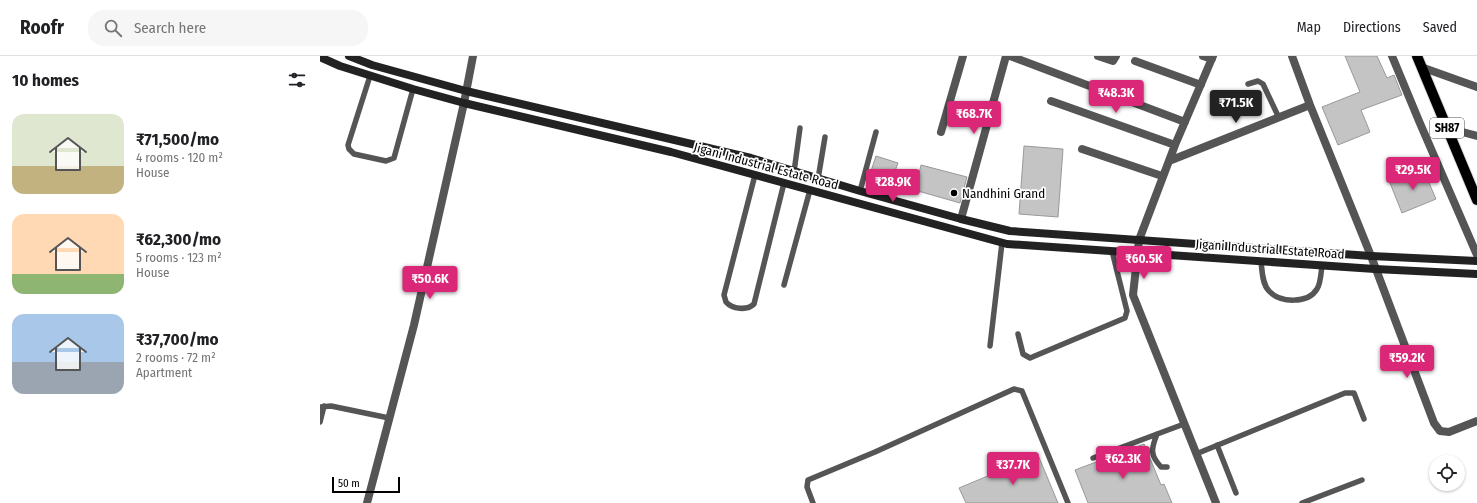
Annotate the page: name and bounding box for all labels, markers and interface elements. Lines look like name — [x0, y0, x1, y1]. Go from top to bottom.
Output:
search box — [88, 10, 368, 46]
text: Roofr — [20, 16, 64, 39]
icon: search — [102, 17, 124, 39]
text: Search here — [134, 19, 206, 37]
text: Map — [1297, 19, 1321, 36]
text: Directions — [1343, 19, 1401, 36]
text: Saved — [1423, 19, 1457, 36]
icon: filters — [286, 69, 308, 91]
text: 10 homes — [12, 70, 79, 91]
pin: ₹48.3K — [1083, 80, 1149, 114]
text: ₹48.3K — [1098, 85, 1134, 100]
pin: ₹71.5K — [1203, 90, 1269, 124]
text: ₹71.5K — [1219, 95, 1253, 110]
pin: ₹68.7K — [941, 101, 1007, 135]
text: ₹68.7K — [956, 106, 992, 121]
road number: SH87 — [1430, 118, 1464, 138]
text: ₹71,500/mo — [136, 129, 219, 150]
icon: home — [44, 130, 92, 178]
street label: Jigani Industrial Estate Road — [692, 139, 840, 193]
text: 4 rooms · 120 m² — [136, 150, 223, 165]
pin: ₹29.5K — [1380, 157, 1446, 191]
text: ₹29.5K — [1395, 162, 1431, 177]
text: House — [136, 165, 170, 180]
pin: ₹28.9K — [860, 169, 926, 203]
text: ₹28.9K — [875, 174, 911, 189]
place label: Nandhini Grand — [962, 186, 1045, 201]
marker: Nandhini Grand — [949, 188, 959, 198]
text: ₹62,300/mo — [136, 229, 221, 250]
icon: home — [44, 230, 92, 278]
street label: Jigani Industrial Estate Road — [1195, 236, 1345, 262]
pin: ₹60.5K — [1111, 246, 1177, 280]
text: 5 rooms · 123 m² — [136, 250, 222, 265]
text: ₹60.5K — [1125, 251, 1163, 266]
text: House — [136, 265, 170, 280]
pin: ₹50.6K — [397, 266, 463, 300]
text: ₹50.6K — [411, 271, 449, 286]
text: ₹37,700/mo — [136, 329, 219, 350]
icon: home — [44, 330, 92, 378]
pin: ₹59.2K — [1374, 345, 1440, 379]
text: 2 rooms · 72 m² — [136, 350, 216, 365]
text: ₹59.2K — [1389, 350, 1425, 365]
text: Apartment — [136, 365, 192, 380]
pin: ₹62.3K — [1090, 446, 1156, 480]
text: ₹62.3K — [1105, 451, 1141, 466]
pin: ₹37.7K — [980, 452, 1046, 486]
map controls — [1429, 455, 1465, 491]
button: locate — [1429, 455, 1465, 491]
text: ₹37.7K — [996, 457, 1030, 472]
scale bar — [332, 475, 400, 494]
text: 50 m — [338, 477, 360, 490]

